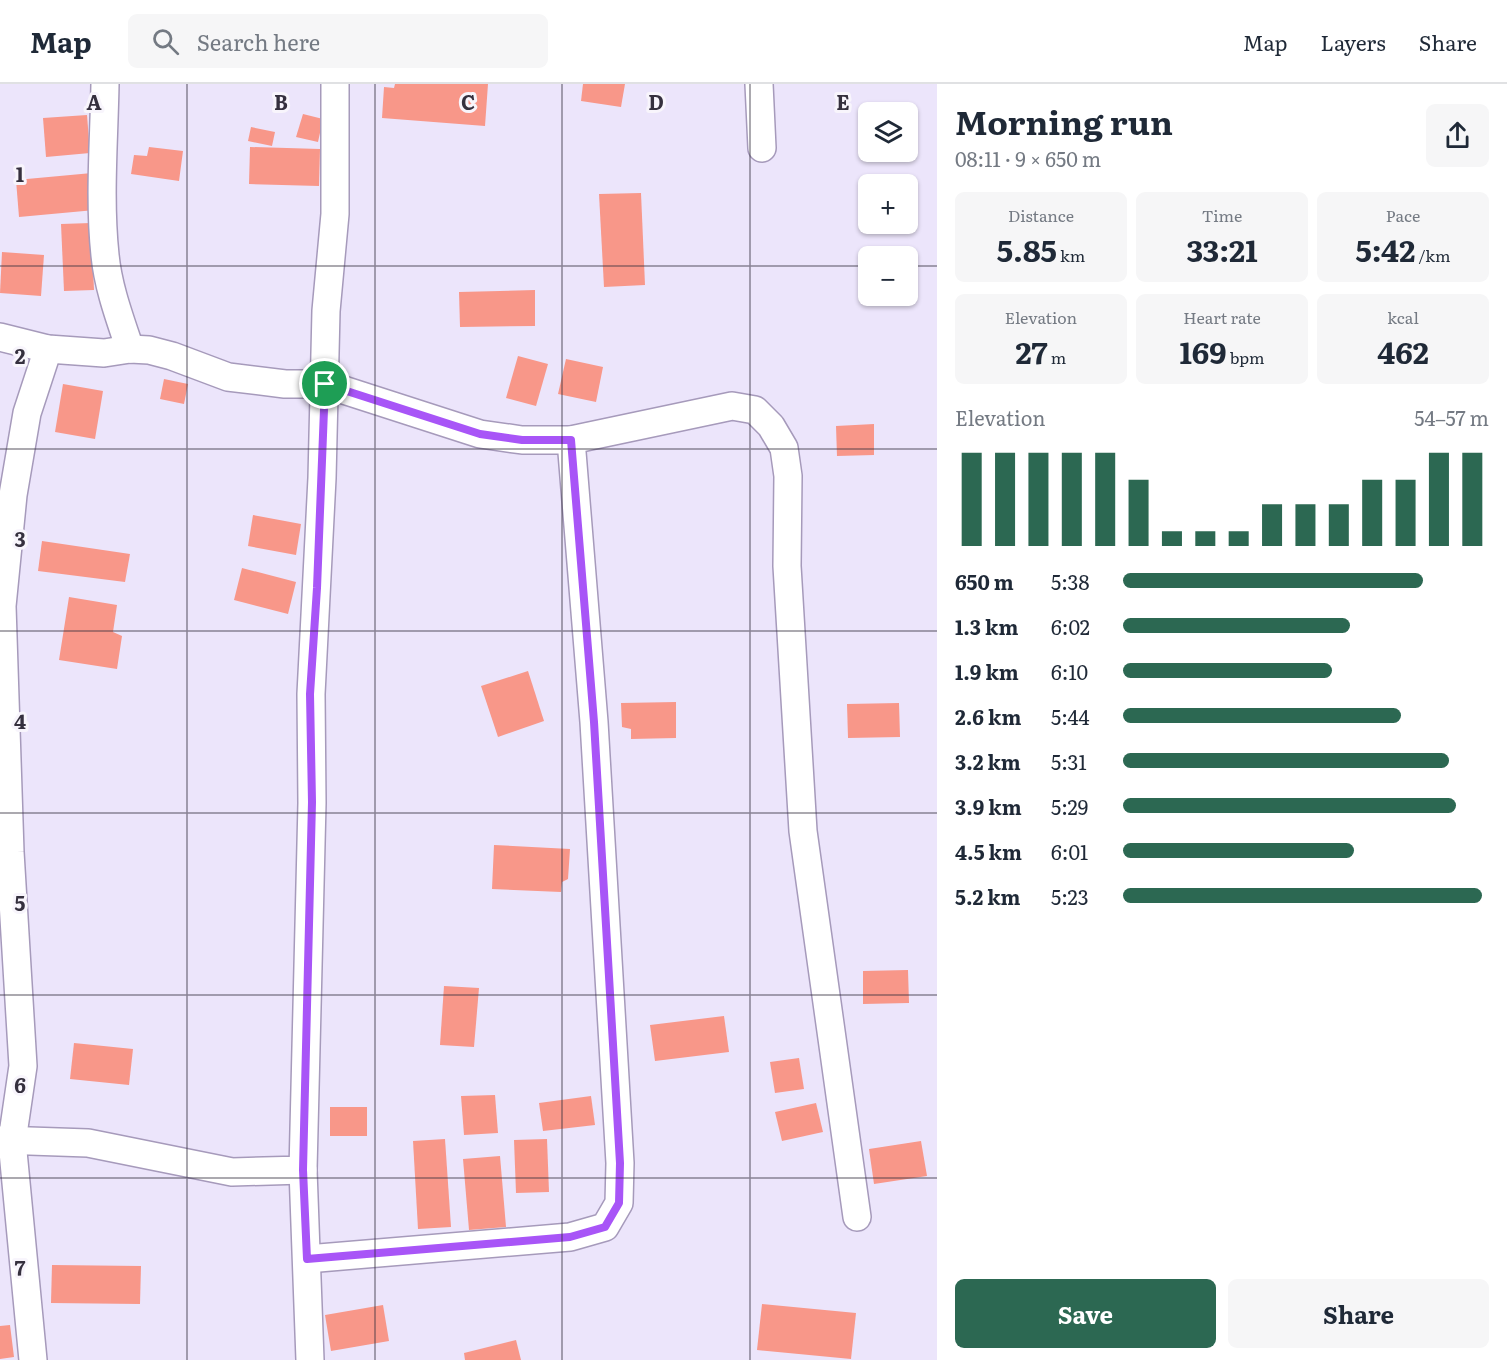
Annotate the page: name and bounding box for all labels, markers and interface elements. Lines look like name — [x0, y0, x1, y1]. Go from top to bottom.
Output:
search box — [128, 14, 548, 68]
text: Map — [30, 20, 92, 62]
icon: search — [149, 25, 182, 58]
text: Search here — [197, 25, 320, 58]
text: Map — [1243, 26, 1288, 57]
text: Layers — [1321, 26, 1386, 57]
text: Share — [1419, 26, 1477, 57]
text: A — [86, 86, 102, 116]
text: B — [274, 86, 288, 116]
text: C — [461, 86, 475, 116]
text: D — [648, 86, 664, 116]
text: E — [836, 86, 850, 116]
text: Morning run — [955, 96, 1173, 145]
map controls — [858, 102, 918, 306]
button: layers — [858, 102, 918, 162]
button: share — [1426, 104, 1489, 167]
text: 08:11 · 9 × 650 m — [955, 143, 1101, 173]
text: 1 — [16, 158, 24, 188]
button: + — [858, 174, 918, 234]
text: Distance — [1008, 203, 1074, 227]
text: Time — [1202, 203, 1242, 227]
text: Pace — [1386, 203, 1420, 227]
text: 5.85 — [997, 227, 1057, 271]
text: 33:21 — [1186, 227, 1258, 271]
text: 5:42 — [1355, 227, 1415, 271]
text: km — [1057, 243, 1085, 267]
text: /km — [1415, 243, 1451, 267]
button: − — [858, 246, 918, 306]
text: Elevation — [1005, 305, 1077, 329]
text: Heart rate — [1183, 305, 1261, 329]
text: kcal — [1387, 305, 1419, 329]
text: 27 — [1016, 329, 1048, 373]
text: 169 — [1179, 329, 1227, 373]
text: 462 — [1377, 329, 1429, 373]
text: 2 — [15, 340, 26, 370]
text: m — [1048, 345, 1066, 369]
text: bpm — [1227, 345, 1265, 369]
pin — [299, 358, 350, 409]
icon: arrive — [308, 367, 341, 400]
text: Elevation — [955, 402, 1045, 432]
text: 54–57 m — [1414, 402, 1489, 432]
text: 3 — [14, 523, 26, 553]
text: 650 m — [955, 566, 1014, 596]
text: 5:38 — [1051, 566, 1089, 596]
text: 1.3 km — [955, 611, 1018, 641]
text: 6:02 — [1051, 611, 1090, 641]
text: 1.9 km — [955, 656, 1019, 686]
text: 6:10 — [1051, 656, 1088, 686]
text: 2.6 km — [955, 701, 1021, 731]
text: 5:44 — [1051, 701, 1089, 731]
text: 4 — [14, 705, 26, 735]
text: 3.2 km — [955, 746, 1021, 776]
text: 5:31 — [1051, 746, 1087, 776]
text: 3.9 km — [955, 791, 1022, 821]
text: 5:29 — [1051, 791, 1088, 821]
text: 4.5 km — [955, 836, 1022, 866]
text: 6:01 — [1051, 836, 1088, 866]
text: 5.2 km — [955, 881, 1021, 911]
text: 5:23 — [1051, 881, 1089, 911]
text: 5 — [15, 887, 26, 917]
text: 6 — [14, 1069, 26, 1099]
text: 7 — [15, 1252, 26, 1282]
button: Save — [955, 1279, 1216, 1348]
button: Share — [1228, 1279, 1489, 1348]

